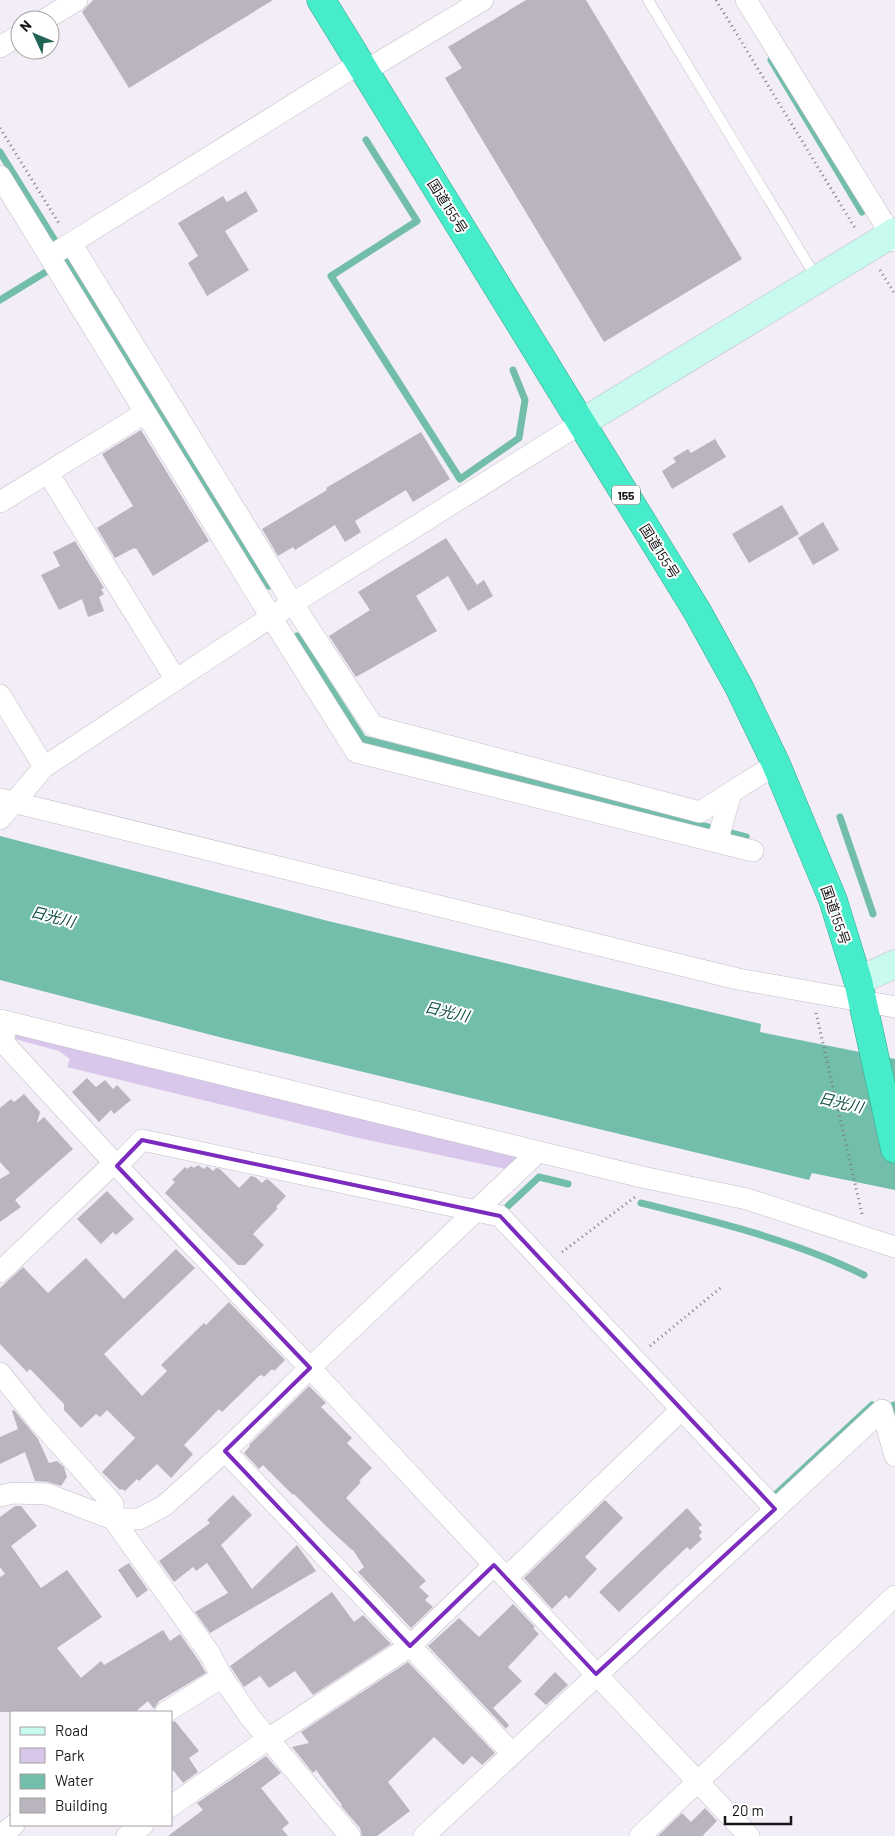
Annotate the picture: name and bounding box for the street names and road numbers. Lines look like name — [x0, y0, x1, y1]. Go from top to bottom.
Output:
street label: 国道155号 — [425, 176, 471, 236]
road number: 155 — [612, 486, 640, 504]
street label: 国道155号 — [637, 521, 683, 581]
street label: 国道155号 — [818, 883, 854, 947]

